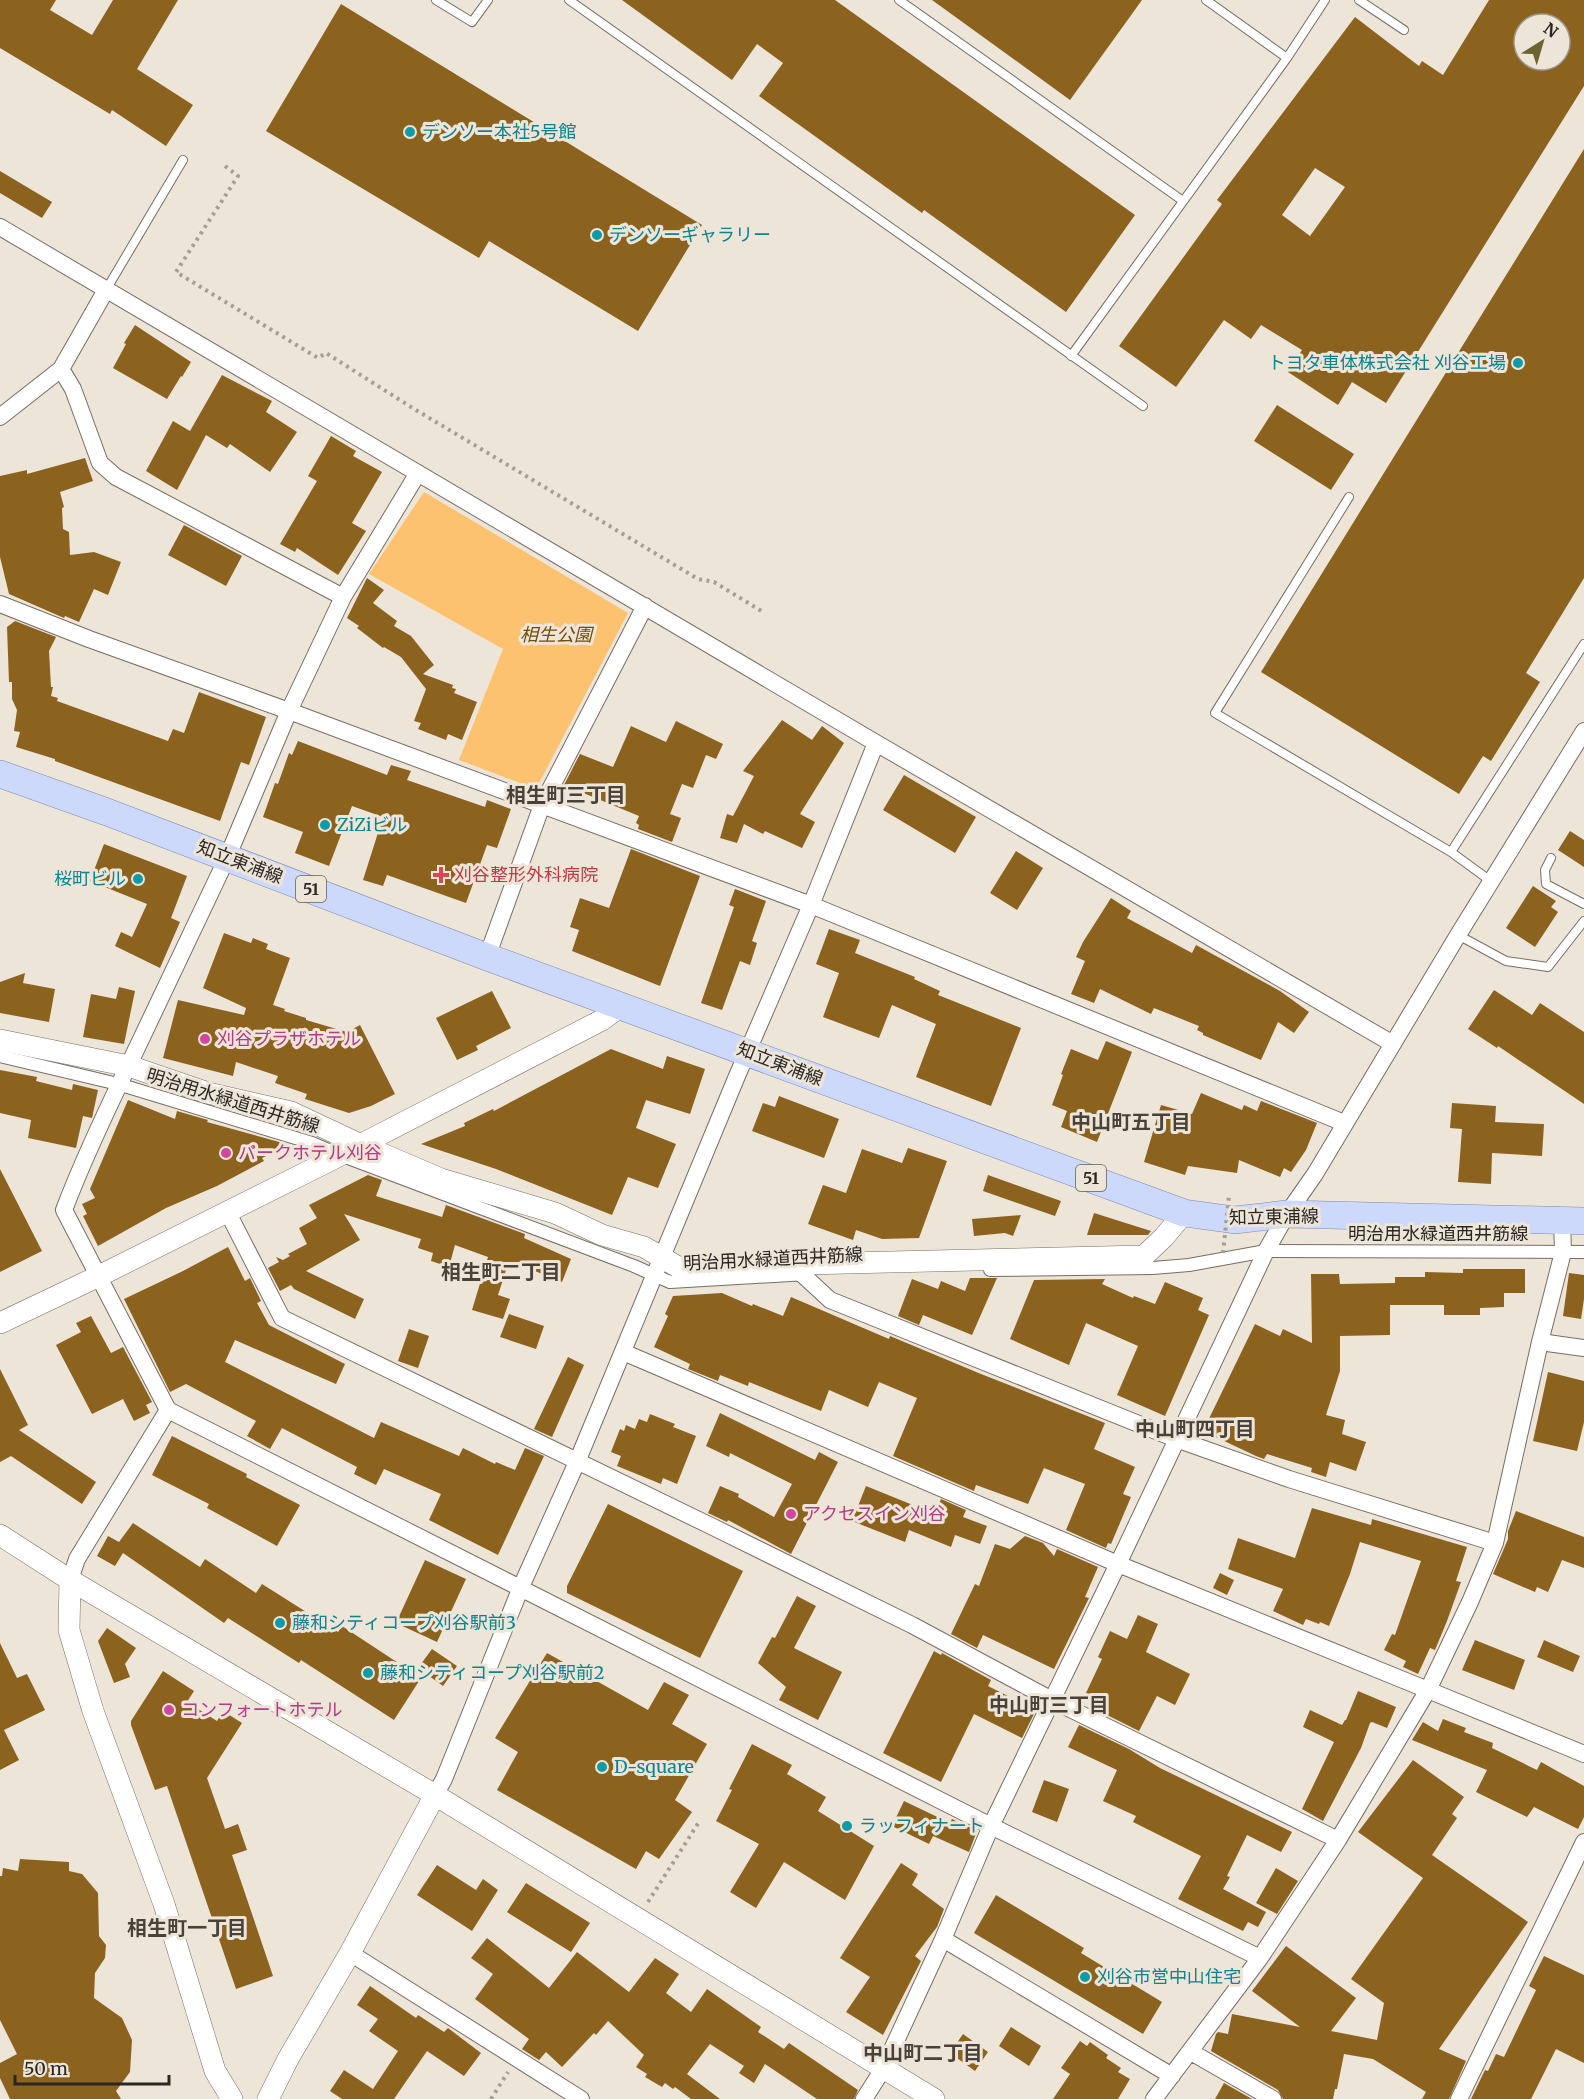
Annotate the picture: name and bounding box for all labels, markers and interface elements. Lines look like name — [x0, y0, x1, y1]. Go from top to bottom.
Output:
north arrow — [1512, 12, 1572, 72]
text: N — [1540, 18, 1562, 42]
place label: デンソー本社5号館 — [422, 120, 577, 143]
marker: デンソー本社5号館 — [403, 125, 417, 139]
place label: デンソーギャラリー — [609, 223, 771, 246]
marker: デンソーギャラリー — [590, 228, 604, 242]
place label: トヨタ車体株式会社 刈谷工場 — [1268, 351, 1506, 374]
marker: トヨタ車体株式会社 刈谷工場 — [1511, 356, 1525, 370]
park label: 相生公園 — [520, 623, 595, 646]
district label: 相生町三丁目 — [506, 782, 626, 807]
place label: ZiZiビル — [337, 813, 408, 836]
marker: ZiZiビル — [318, 818, 332, 832]
street label: 知立東浦線 — [194, 835, 286, 888]
place label: 刈谷整形外科病院 — [454, 863, 598, 886]
marker: 刈谷整形外科病院 — [432, 866, 450, 884]
place label: 桜町ビル — [54, 867, 126, 890]
marker: 桜町ビル — [131, 872, 145, 886]
road number: 51 — [296, 876, 326, 902]
place label: 刈谷プラザホテル — [217, 1027, 361, 1050]
marker: 刈谷プラザホテル — [198, 1032, 212, 1046]
street label: 知立東浦線 — [734, 1037, 826, 1090]
street label: 明治用水緑道西井筋線 — [144, 1063, 323, 1138]
district label: 中山町五丁目 — [1071, 1109, 1191, 1134]
place label: パークホテル刈谷 — [238, 1141, 382, 1164]
marker: パークホテル刈谷 — [219, 1146, 233, 1160]
road number: 51 — [1076, 1165, 1106, 1191]
street label: 知立東浦線 — [1229, 1204, 1319, 1229]
street label: 明治用水緑道西井筋線 — [1348, 1222, 1528, 1245]
street label: 明治用水緑道西井筋線 — [682, 1242, 863, 1275]
district label: 相生町二丁目 — [441, 1259, 561, 1284]
district label: 中山町四丁目 — [1135, 1416, 1255, 1441]
place label: アクセスイン刈谷 — [803, 1502, 946, 1525]
marker: アクセスイン刈谷 — [784, 1507, 798, 1521]
place label: 藤和シティコープ刈谷駅前3 — [292, 1611, 516, 1634]
marker: 藤和シティコープ刈谷駅前3 — [273, 1616, 287, 1630]
place label: 藤和シティコープ刈谷駅前2 — [380, 1661, 605, 1684]
marker: 藤和シティコープ刈谷駅前2 — [361, 1666, 375, 1680]
district label: 中山町三丁目 — [989, 1692, 1109, 1717]
place label: コンフォートホテル — [181, 1698, 342, 1721]
marker: コンフォートホテル — [162, 1703, 176, 1717]
place label: D-square — [614, 1755, 694, 1778]
marker: D-square — [595, 1760, 609, 1774]
place label: ラッフィナート — [859, 1814, 985, 1837]
marker: ラッフィナート — [840, 1819, 854, 1833]
district label: 相生町一丁目 — [127, 1915, 247, 1940]
place label: 刈谷市営中山住宅 — [1097, 1965, 1241, 1988]
marker: 刈谷市営中山住宅 — [1078, 1970, 1092, 1984]
district label: 中山町二丁目 — [863, 2040, 983, 2065]
scale bar — [15, 2048, 170, 2086]
text: 50 m — [24, 2057, 68, 2080]

